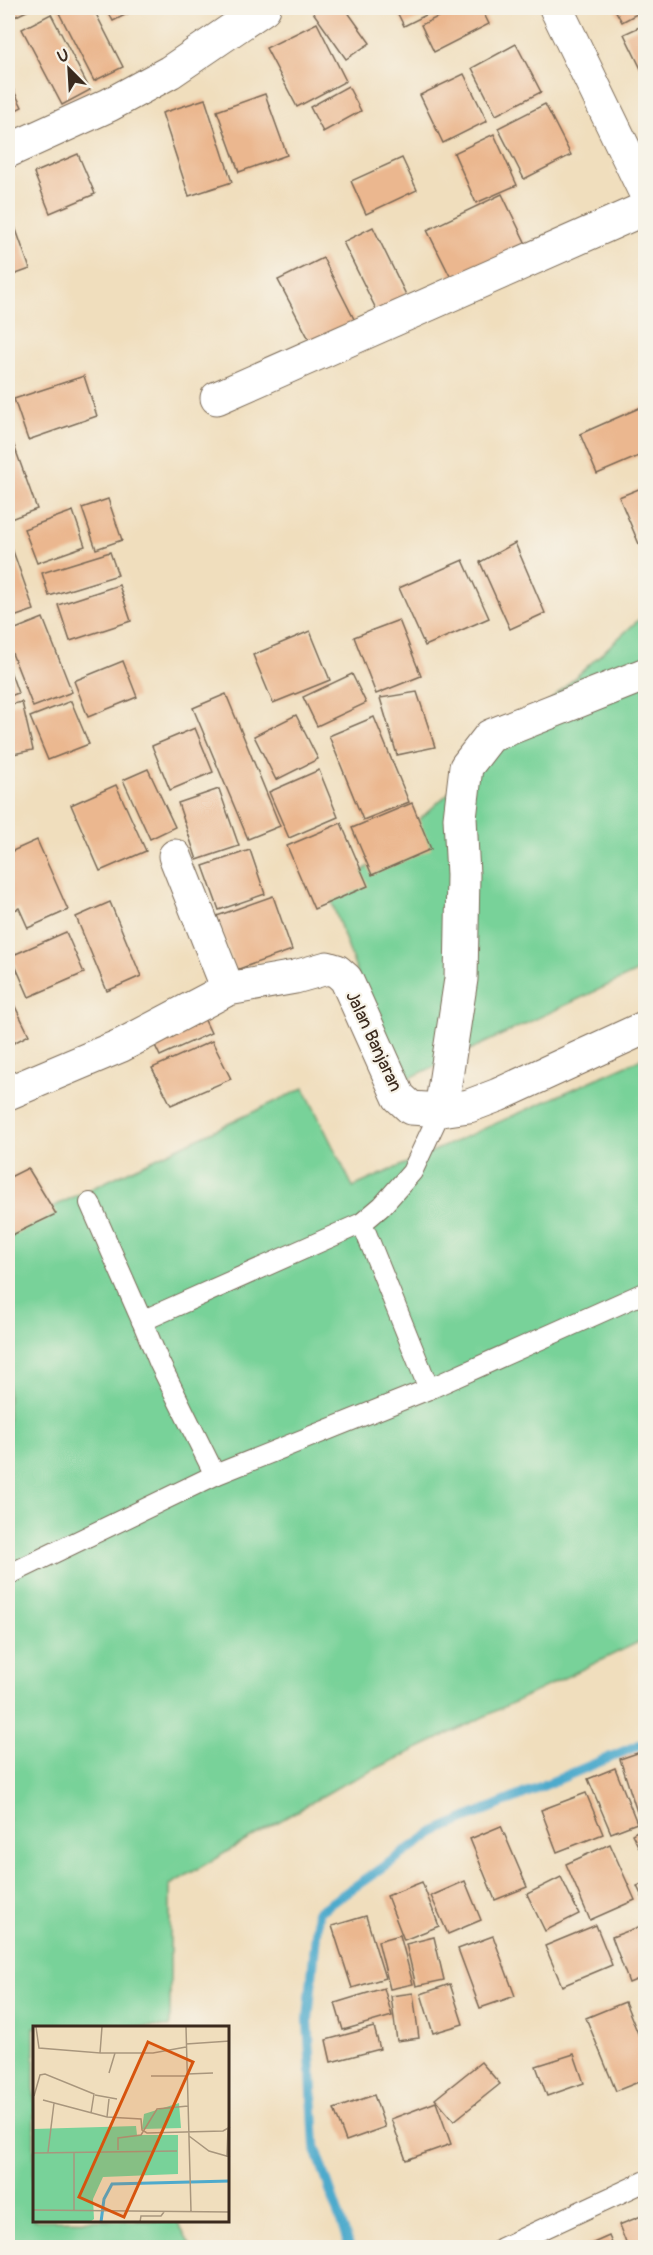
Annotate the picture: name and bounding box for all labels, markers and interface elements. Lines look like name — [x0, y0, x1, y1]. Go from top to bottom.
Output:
north arrow — [39, 39, 99, 99]
text: U — [54, 45, 73, 68]
street label: Jalan Banjaran — [340, 987, 407, 1095]
inset map — [33, 2026, 230, 2222]

